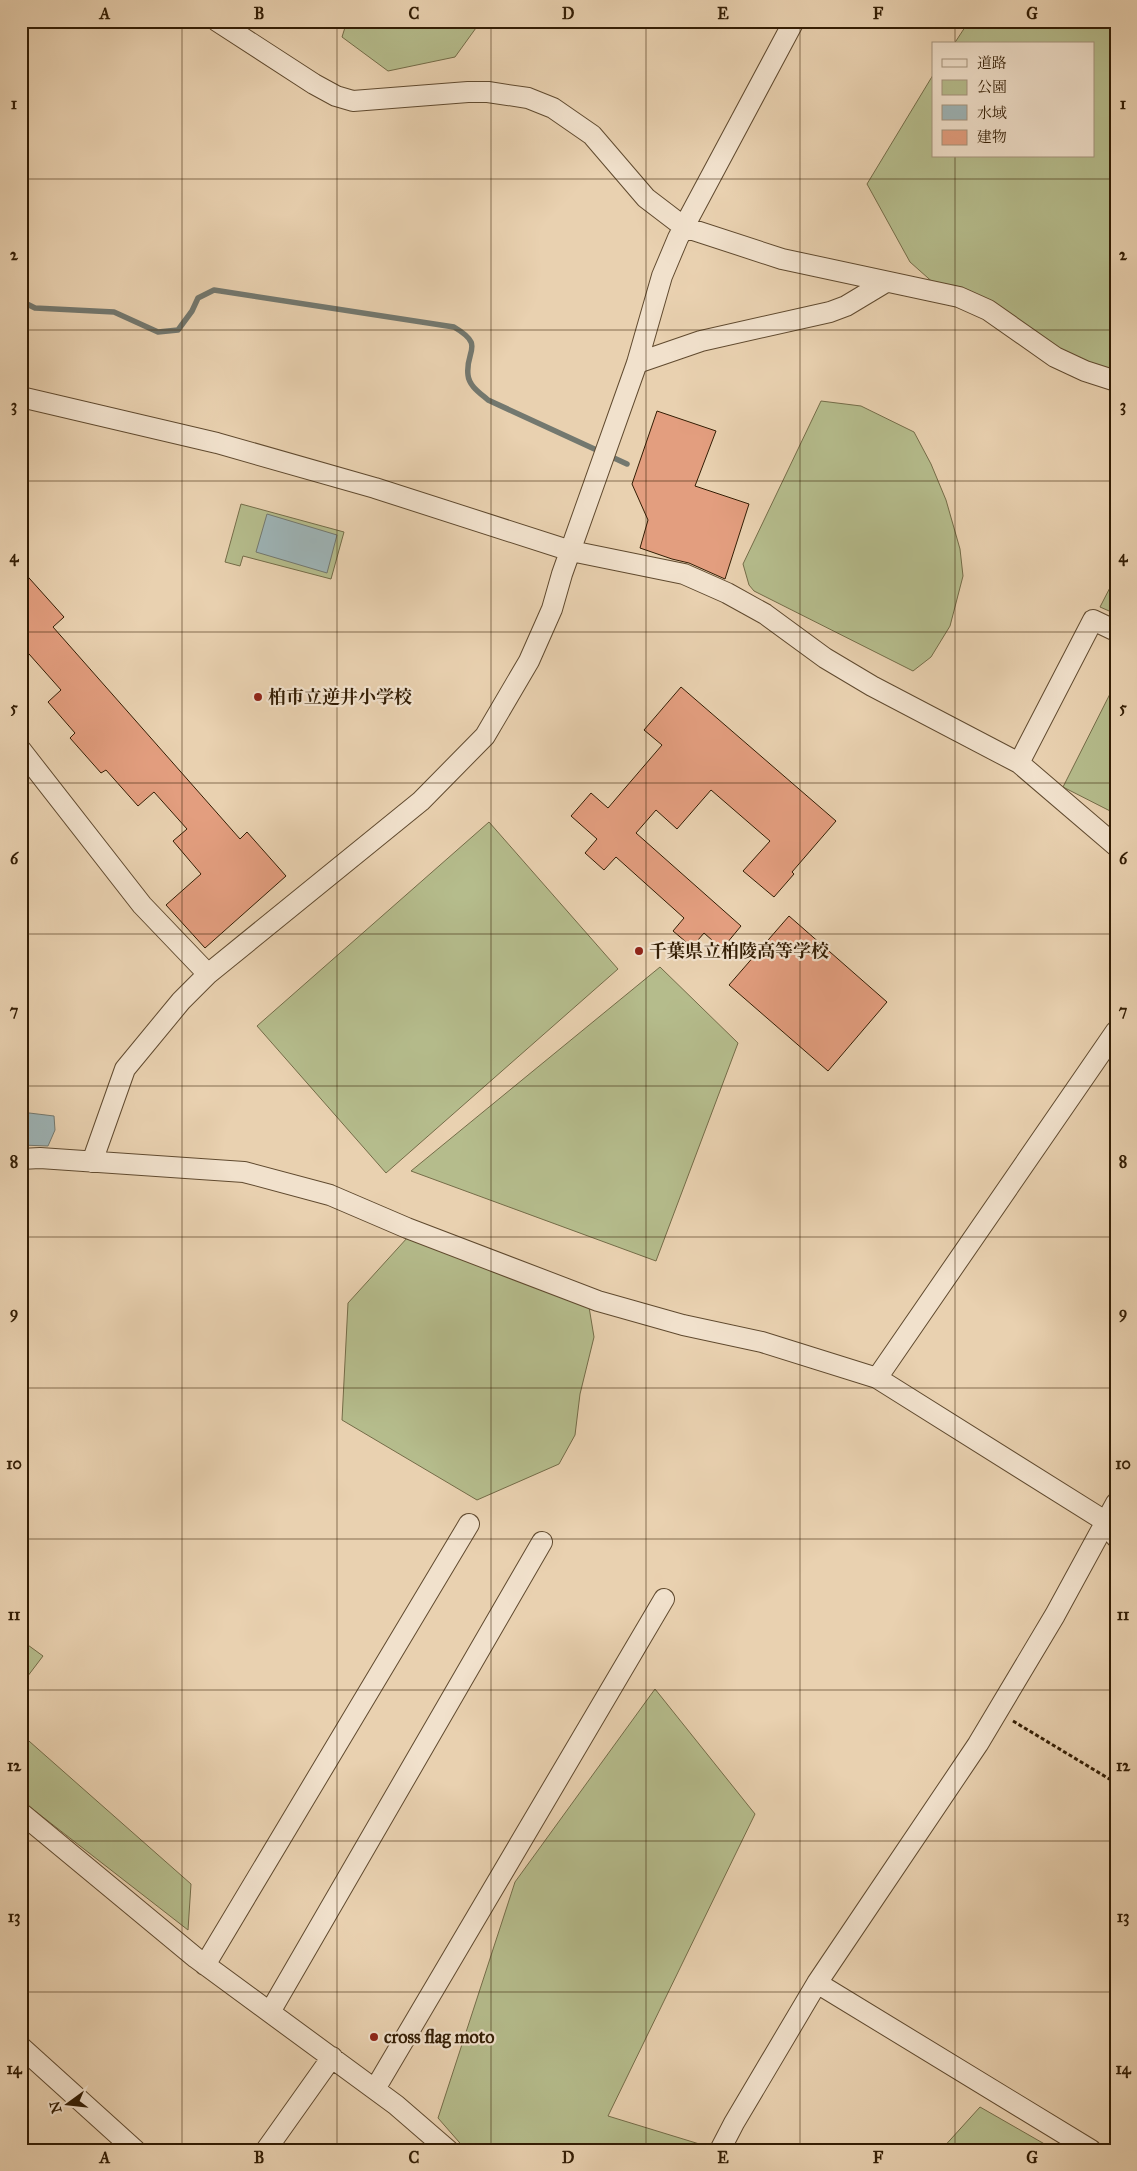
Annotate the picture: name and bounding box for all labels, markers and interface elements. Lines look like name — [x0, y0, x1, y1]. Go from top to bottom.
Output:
text: A — [99, 4, 111, 23]
text: B — [254, 4, 264, 23]
text: C — [409, 4, 420, 23]
text: D — [562, 4, 575, 23]
text: E — [717, 4, 729, 23]
text: F — [873, 4, 884, 23]
text: G — [1026, 4, 1038, 23]
legend — [932, 42, 1094, 158]
text: 道路 — [977, 54, 1007, 72]
text: 公園 — [977, 78, 1007, 96]
text: 1 — [11, 94, 18, 113]
text: 1 — [1120, 94, 1127, 113]
text: 水域 — [977, 104, 1007, 122]
text: 建物 — [977, 128, 1007, 146]
text: 2 — [10, 245, 19, 264]
text: 2 — [1119, 245, 1128, 264]
text: 3 — [11, 396, 17, 416]
text: 3 — [1120, 396, 1126, 416]
text: 4 — [10, 547, 20, 567]
text: 4 — [1119, 547, 1129, 567]
place label: 柏市立逆井小学校 — [268, 686, 412, 708]
marker: 柏市立逆井小学校 — [252, 691, 264, 703]
text: 5 — [10, 698, 18, 717]
text: 5 — [1119, 698, 1127, 717]
text: 6 — [10, 849, 19, 868]
text: 6 — [1119, 849, 1128, 868]
place label: 千葉県立柏陵高等学校 — [649, 940, 829, 962]
marker: 千葉県立柏陵高等学校 — [633, 945, 645, 957]
text: 7 — [10, 1001, 19, 1020]
text: 7 — [1119, 1001, 1128, 1020]
text: 8 — [10, 1152, 18, 1171]
text: 8 — [1119, 1152, 1127, 1171]
text: 9 — [10, 1303, 18, 1323]
text: 9 — [1119, 1303, 1127, 1323]
text: 10 — [6, 1454, 22, 1473]
text: 10 — [1115, 1454, 1131, 1473]
text: 11 — [8, 1605, 21, 1624]
text: 11 — [1117, 1605, 1130, 1624]
text: 12 — [7, 1756, 22, 1775]
text: 12 — [1116, 1756, 1131, 1775]
text: 13 — [8, 1907, 20, 1927]
text: 13 — [1117, 1907, 1129, 1927]
place label: cross flag moto — [384, 2026, 494, 2049]
marker: cross flag moto — [368, 2031, 380, 2043]
text: 14 — [6, 2059, 23, 2079]
text: 14 — [1115, 2059, 1132, 2079]
north arrow — [42, 2078, 92, 2128]
text: N — [46, 2099, 66, 2115]
text: A — [99, 2148, 111, 2167]
text: B — [254, 2148, 264, 2167]
text: C — [409, 2148, 420, 2167]
text: D — [562, 2148, 575, 2167]
text: E — [717, 2148, 729, 2167]
text: F — [873, 2148, 884, 2167]
text: G — [1026, 2148, 1038, 2167]

